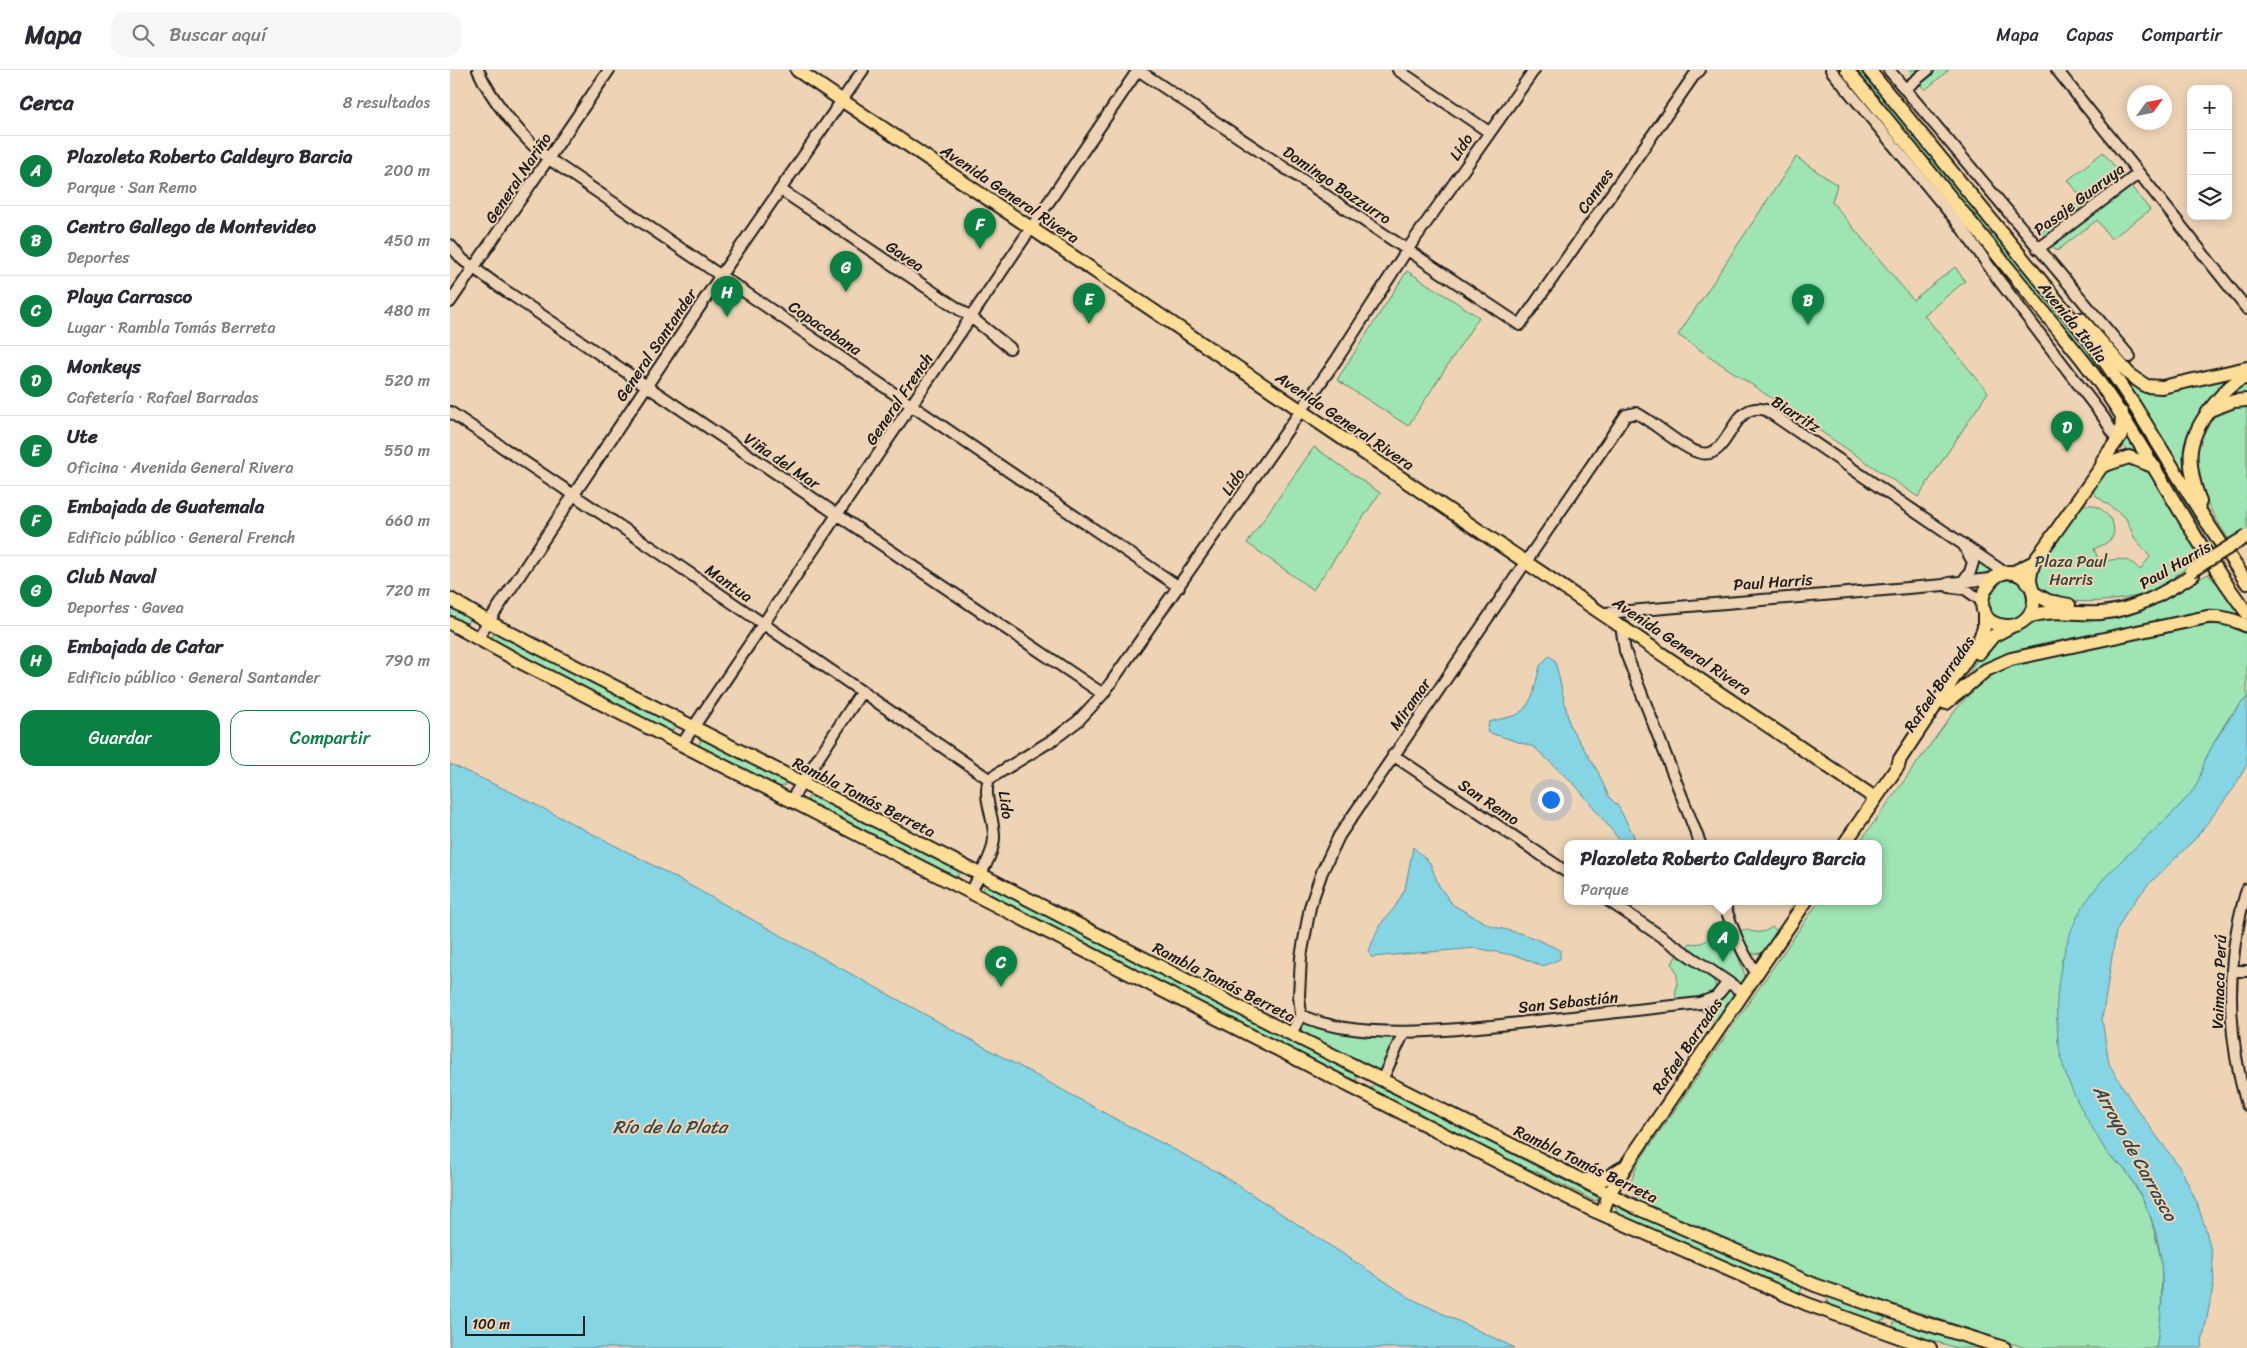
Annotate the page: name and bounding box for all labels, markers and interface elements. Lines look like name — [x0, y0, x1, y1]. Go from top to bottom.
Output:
search box — [111, 12, 461, 57]
text: Mapa — [25, 14, 81, 56]
text: Buscar aquí — [169, 18, 266, 51]
text: Mapa — [1996, 19, 2039, 51]
text: Capas — [2067, 19, 2114, 51]
text: Compartir — [2142, 19, 2222, 51]
icon: search — [129, 21, 157, 49]
text: Cerca — [20, 84, 74, 122]
north arrow — [2127, 85, 2172, 130]
map controls — [2187, 85, 2232, 220]
button: + — [2187, 85, 2232, 130]
text: 8 resultados — [343, 88, 430, 117]
street label: General Nariño — [477, 126, 559, 230]
street label: Lido — [1441, 127, 1481, 167]
button: − — [2187, 130, 2232, 175]
street label: Avenida General Rivera — [934, 136, 1085, 251]
street label: Domingo Bazzurro — [1277, 138, 1397, 232]
text: Plazoleta Roberto Caldeyro Barcia — [67, 140, 353, 173]
street label: Pasaje Guaruya — [2027, 155, 2131, 243]
text: A — [31, 156, 41, 185]
text: 200 m — [384, 156, 430, 185]
street label: Cannes — [1569, 162, 1621, 220]
text: Parque · San Remo — [67, 173, 197, 202]
button: layers — [2187, 175, 2232, 220]
pin: F — [964, 208, 996, 249]
text: Centro Gallego de Montevideo — [67, 210, 316, 243]
text: B — [31, 226, 41, 255]
text: 450 m — [384, 226, 430, 255]
street label: Gavea — [880, 232, 930, 280]
text: Deportes — [67, 243, 129, 272]
pin: G — [830, 251, 862, 292]
street label: Avenida Italia — [2030, 274, 2115, 369]
pin: H — [711, 276, 743, 317]
text: Playa Carrasco — [67, 280, 192, 313]
street label: General Santander — [607, 281, 706, 408]
pin: E — [1073, 283, 1105, 324]
pin: B — [1792, 284, 1824, 325]
street label: Copacabana — [782, 293, 869, 364]
text: C — [31, 296, 41, 325]
text: 480 m — [384, 296, 430, 325]
text: Lugar · Rambla Tomás Berreta — [67, 313, 276, 342]
street label: General French — [857, 347, 941, 451]
text: Monkeys — [67, 350, 141, 383]
street label: Avenida General Rivera — [1269, 363, 1420, 478]
text: D — [31, 366, 41, 395]
text: 520 m — [384, 366, 430, 395]
text: Cafetería · Rafael Barradas — [67, 383, 258, 412]
street label: Biarritz — [1765, 387, 1827, 441]
pin: D — [2051, 411, 2083, 452]
text: Ute — [67, 420, 98, 453]
street label: Viña del Mar — [738, 425, 827, 498]
text: E — [32, 436, 40, 465]
text: 550 m — [384, 436, 430, 465]
text: Oficina · Avenida General Rivera — [67, 453, 293, 482]
street label: Lido — [1213, 462, 1253, 502]
text: Embajada de Guatemala — [67, 490, 264, 523]
text: F — [32, 506, 40, 535]
text: 660 m — [385, 506, 430, 535]
text: Edificio público · General French — [67, 523, 295, 552]
street label: Paul Harris — [2133, 532, 2217, 597]
park label: Plaza Paul Harris — [2035, 547, 2108, 594]
street label: Mantua — [699, 556, 759, 610]
text: Club Naval — [67, 560, 156, 593]
street label: Paul Harris — [1732, 565, 1814, 599]
text: G — [31, 576, 41, 605]
text: 720 m — [385, 576, 430, 605]
street label: Avenida General Rivera — [1606, 588, 1757, 703]
text: Deportes · Gavea — [67, 593, 184, 622]
street label: Rafael Barradas — [1896, 629, 1982, 738]
text: Embajada de Catar — [67, 630, 223, 663]
text: H — [30, 646, 42, 675]
text: 790 m — [384, 646, 430, 675]
text: Edificio público · General Santander — [67, 663, 320, 692]
street label: Miramar — [1381, 670, 1440, 736]
button: Guardar — [20, 710, 220, 766]
button: Compartir — [230, 710, 430, 766]
street label: Rambla Tomás Berreta — [787, 748, 941, 846]
street label: San Remo — [1452, 771, 1526, 833]
your location — [1538, 787, 1564, 813]
street label: Lido — [990, 789, 1022, 821]
popup — [1564, 840, 1882, 905]
text: Plazoleta Roberto Caldeyro Barcia — [1580, 842, 1866, 875]
text: Parque — [1580, 875, 1629, 904]
pin: A — [1707, 921, 1739, 962]
street label: Rambla Tomás Berreta — [1147, 933, 1301, 1031]
street label: Vaimaca Perú — [2203, 934, 2235, 1030]
pin: C — [985, 946, 1017, 987]
street label: San Sebastián — [1517, 982, 1620, 1022]
street label: Rafael Barradas — [1644, 991, 1730, 1100]
water label: Arroyo de Carrasco — [2084, 1078, 2186, 1228]
water label: Río de la Plata — [613, 1111, 729, 1143]
street label: Rambla Tomás Berreta — [1509, 1116, 1663, 1212]
text: 100 m — [472, 1312, 510, 1337]
scale bar — [465, 1313, 585, 1336]

